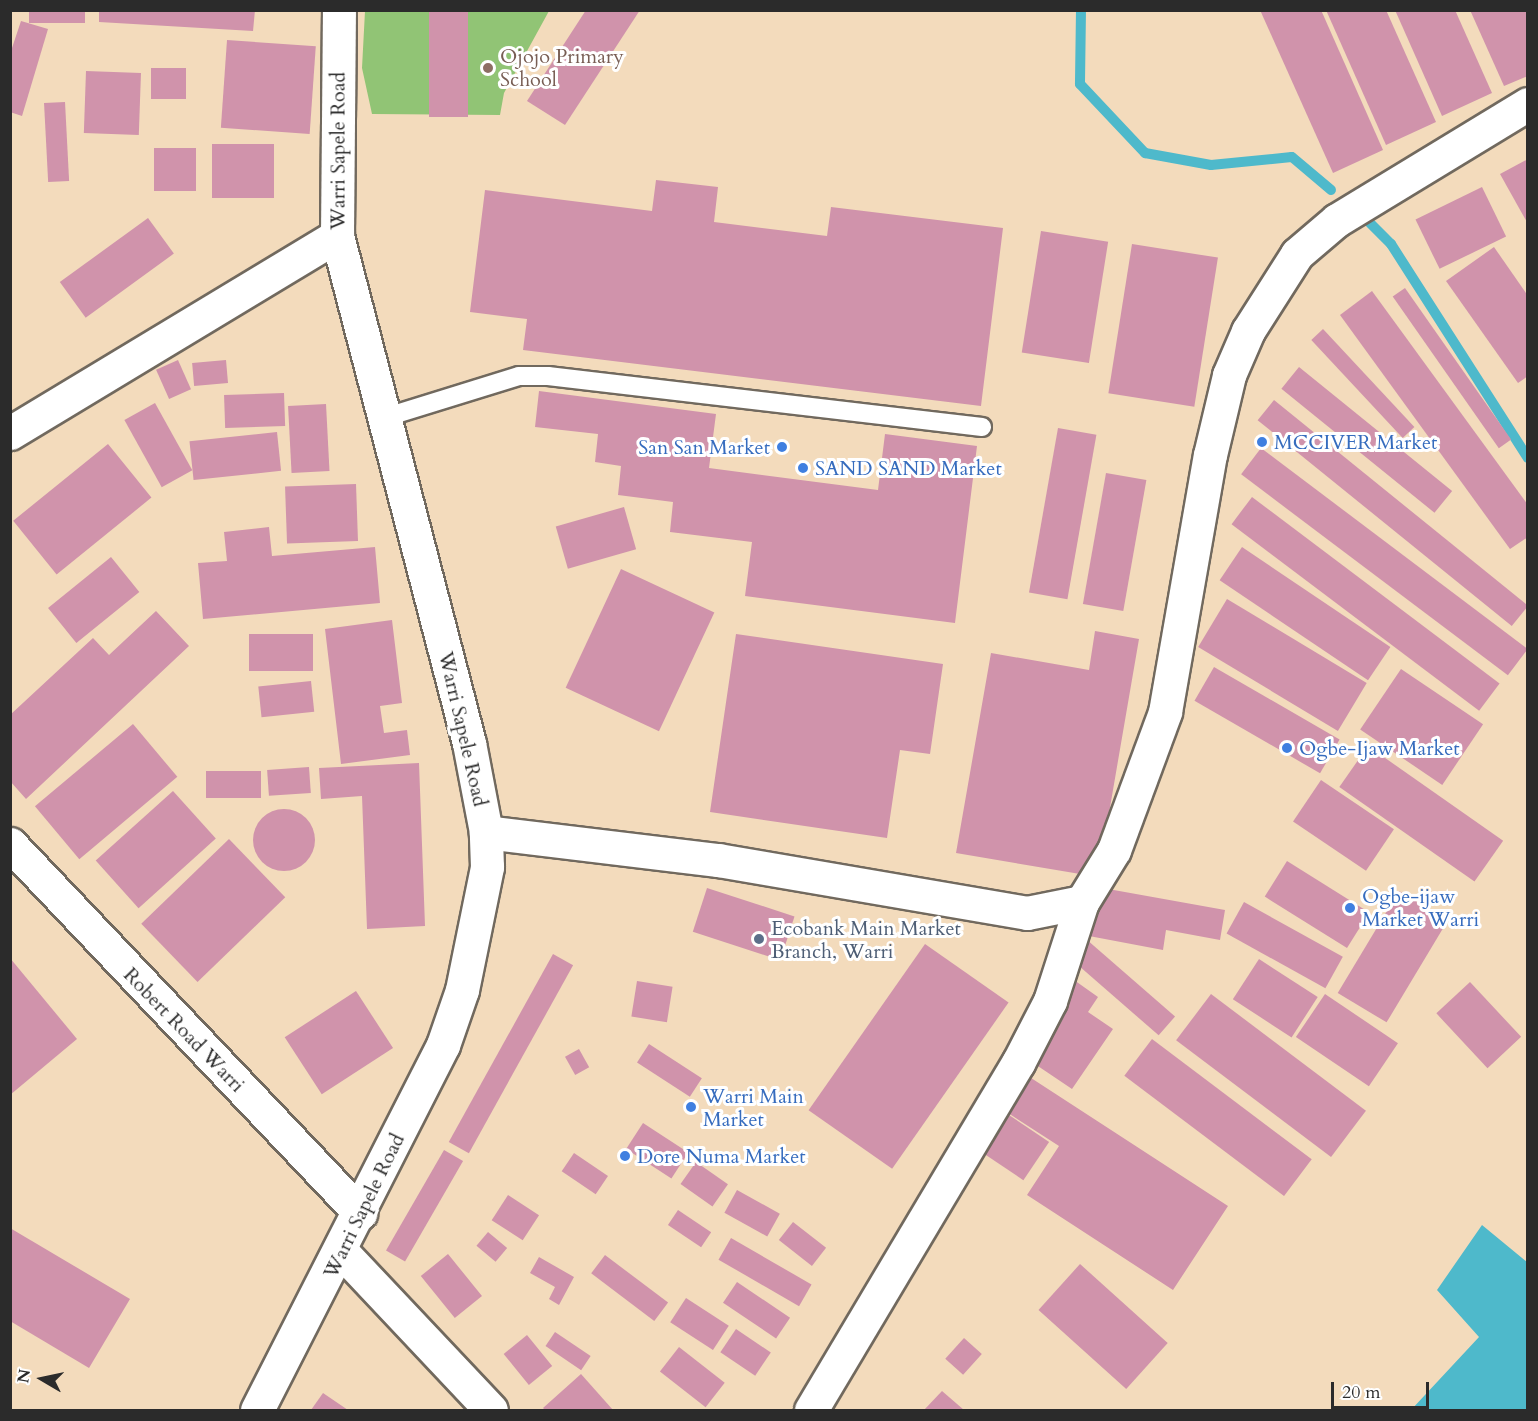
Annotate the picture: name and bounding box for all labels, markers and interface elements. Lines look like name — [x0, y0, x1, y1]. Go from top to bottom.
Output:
place label: Ojojo Primary School — [500, 45, 624, 92]
marker: Ojojo Primary School — [481, 61, 495, 75]
street label: Warri Sapele Road — [326, 72, 350, 230]
place label: MCCIVER Market — [1274, 430, 1437, 454]
place label: San San Market — [638, 435, 770, 459]
marker: MCCIVER Market — [1255, 435, 1269, 449]
marker: San San Market — [775, 440, 789, 454]
place label: SAND SAND Market — [815, 456, 1002, 480]
marker: SAND SAND Market — [796, 461, 810, 475]
street label: Warri Sapele Road — [434, 649, 492, 809]
place label: Ogbe-Ijaw Market — [1299, 736, 1460, 760]
marker: Ogbe-Ijaw Market — [1280, 741, 1294, 755]
place label: Ogbe-ijaw Market Warri — [1362, 885, 1479, 932]
marker: Ogbe-ijaw Market Warri — [1343, 901, 1357, 915]
place label: Ecobank Main Market Branch, Warri — [771, 916, 961, 963]
marker: Ecobank Main Market Branch, Warri — [752, 932, 766, 946]
street label: Robert Road Warri — [118, 963, 250, 1097]
place label: Warri Main Market — [703, 1084, 804, 1131]
marker: Warri Main Market — [684, 1100, 698, 1114]
street label: Warri Sapele Road — [319, 1130, 409, 1282]
place label: Dore Numa Market — [637, 1144, 806, 1168]
marker: Dore Numa Market — [618, 1149, 632, 1163]
north arrow — [12, 1349, 72, 1409]
text: N — [12, 1368, 36, 1385]
scale bar — [1334, 1370, 1432, 1408]
text: 20 m — [1342, 1380, 1381, 1405]

